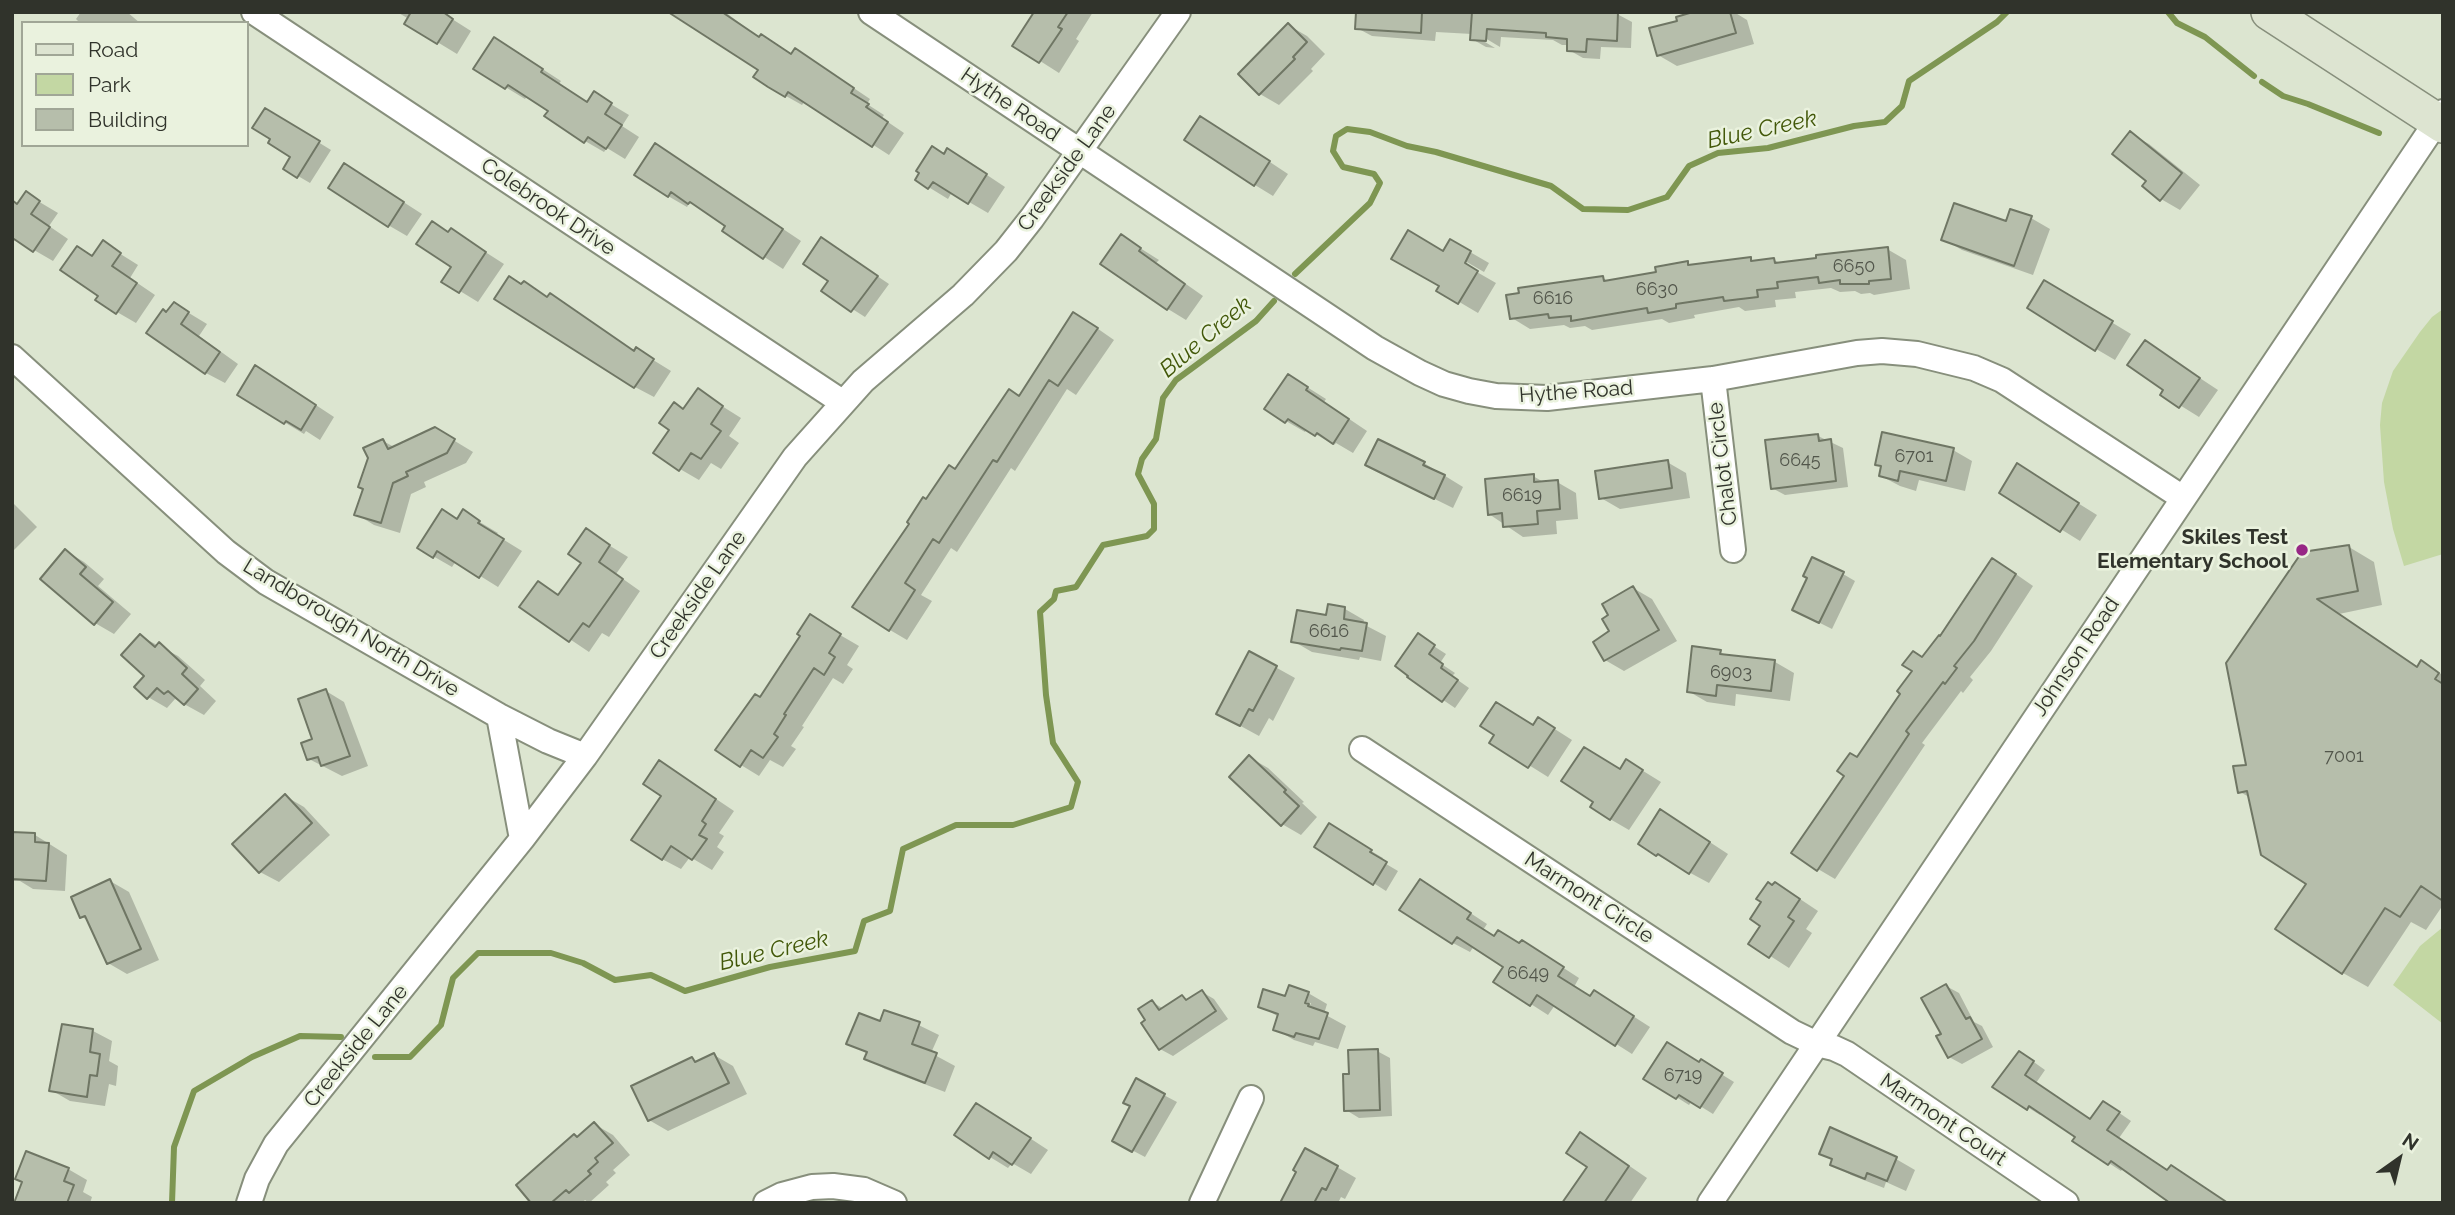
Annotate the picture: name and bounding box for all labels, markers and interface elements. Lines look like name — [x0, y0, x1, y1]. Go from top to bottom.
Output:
legend — [21, 21, 248, 147]
text: Road — [88, 37, 138, 62]
street label: Hythe Road — [956, 63, 1064, 147]
text: Park — [88, 72, 131, 97]
street label: Creekside Lane — [1012, 100, 1122, 236]
water label: Blue Creek — [1705, 105, 1819, 155]
text: Building — [88, 107, 168, 132]
street label: Colebrook Drive — [476, 153, 620, 261]
house number: 6650 — [1833, 256, 1875, 278]
house number: 6630 — [1636, 279, 1678, 301]
house number: 6616 — [1533, 288, 1573, 310]
water label: Blue Creek — [1154, 291, 1258, 383]
street label: Hythe Road — [1518, 375, 1634, 409]
street label: Chalot Circle — [1703, 401, 1743, 527]
house number: 6701 — [1894, 446, 1934, 468]
house number: 6645 — [1779, 450, 1821, 472]
house number: 6619 — [1502, 485, 1542, 507]
place label: Skiles Test Elementary School — [2097, 525, 2288, 575]
street label: Creekside Lane — [644, 526, 752, 664]
marker: Skiles Test Elementary School — [2294, 542, 2310, 558]
street label: Landborough North Drive — [238, 553, 464, 703]
street label: Johnson Road — [2027, 593, 2125, 721]
house number: 6616 — [1309, 621, 1349, 643]
house number: 6903 — [1710, 662, 1752, 684]
house number: 7001 — [2324, 746, 2364, 768]
street label: Marmont Circle — [1520, 847, 1658, 949]
water label: Blue Creek — [717, 925, 831, 977]
house number: 6649 — [1507, 963, 1549, 985]
street label: Creekside Lane — [299, 979, 413, 1113]
house number: 6719 — [1664, 1065, 1702, 1087]
street label: Marmont Court — [1875, 1068, 2011, 1172]
north arrow — [2364, 1124, 2434, 1194]
text: N — [2399, 1128, 2423, 1155]

